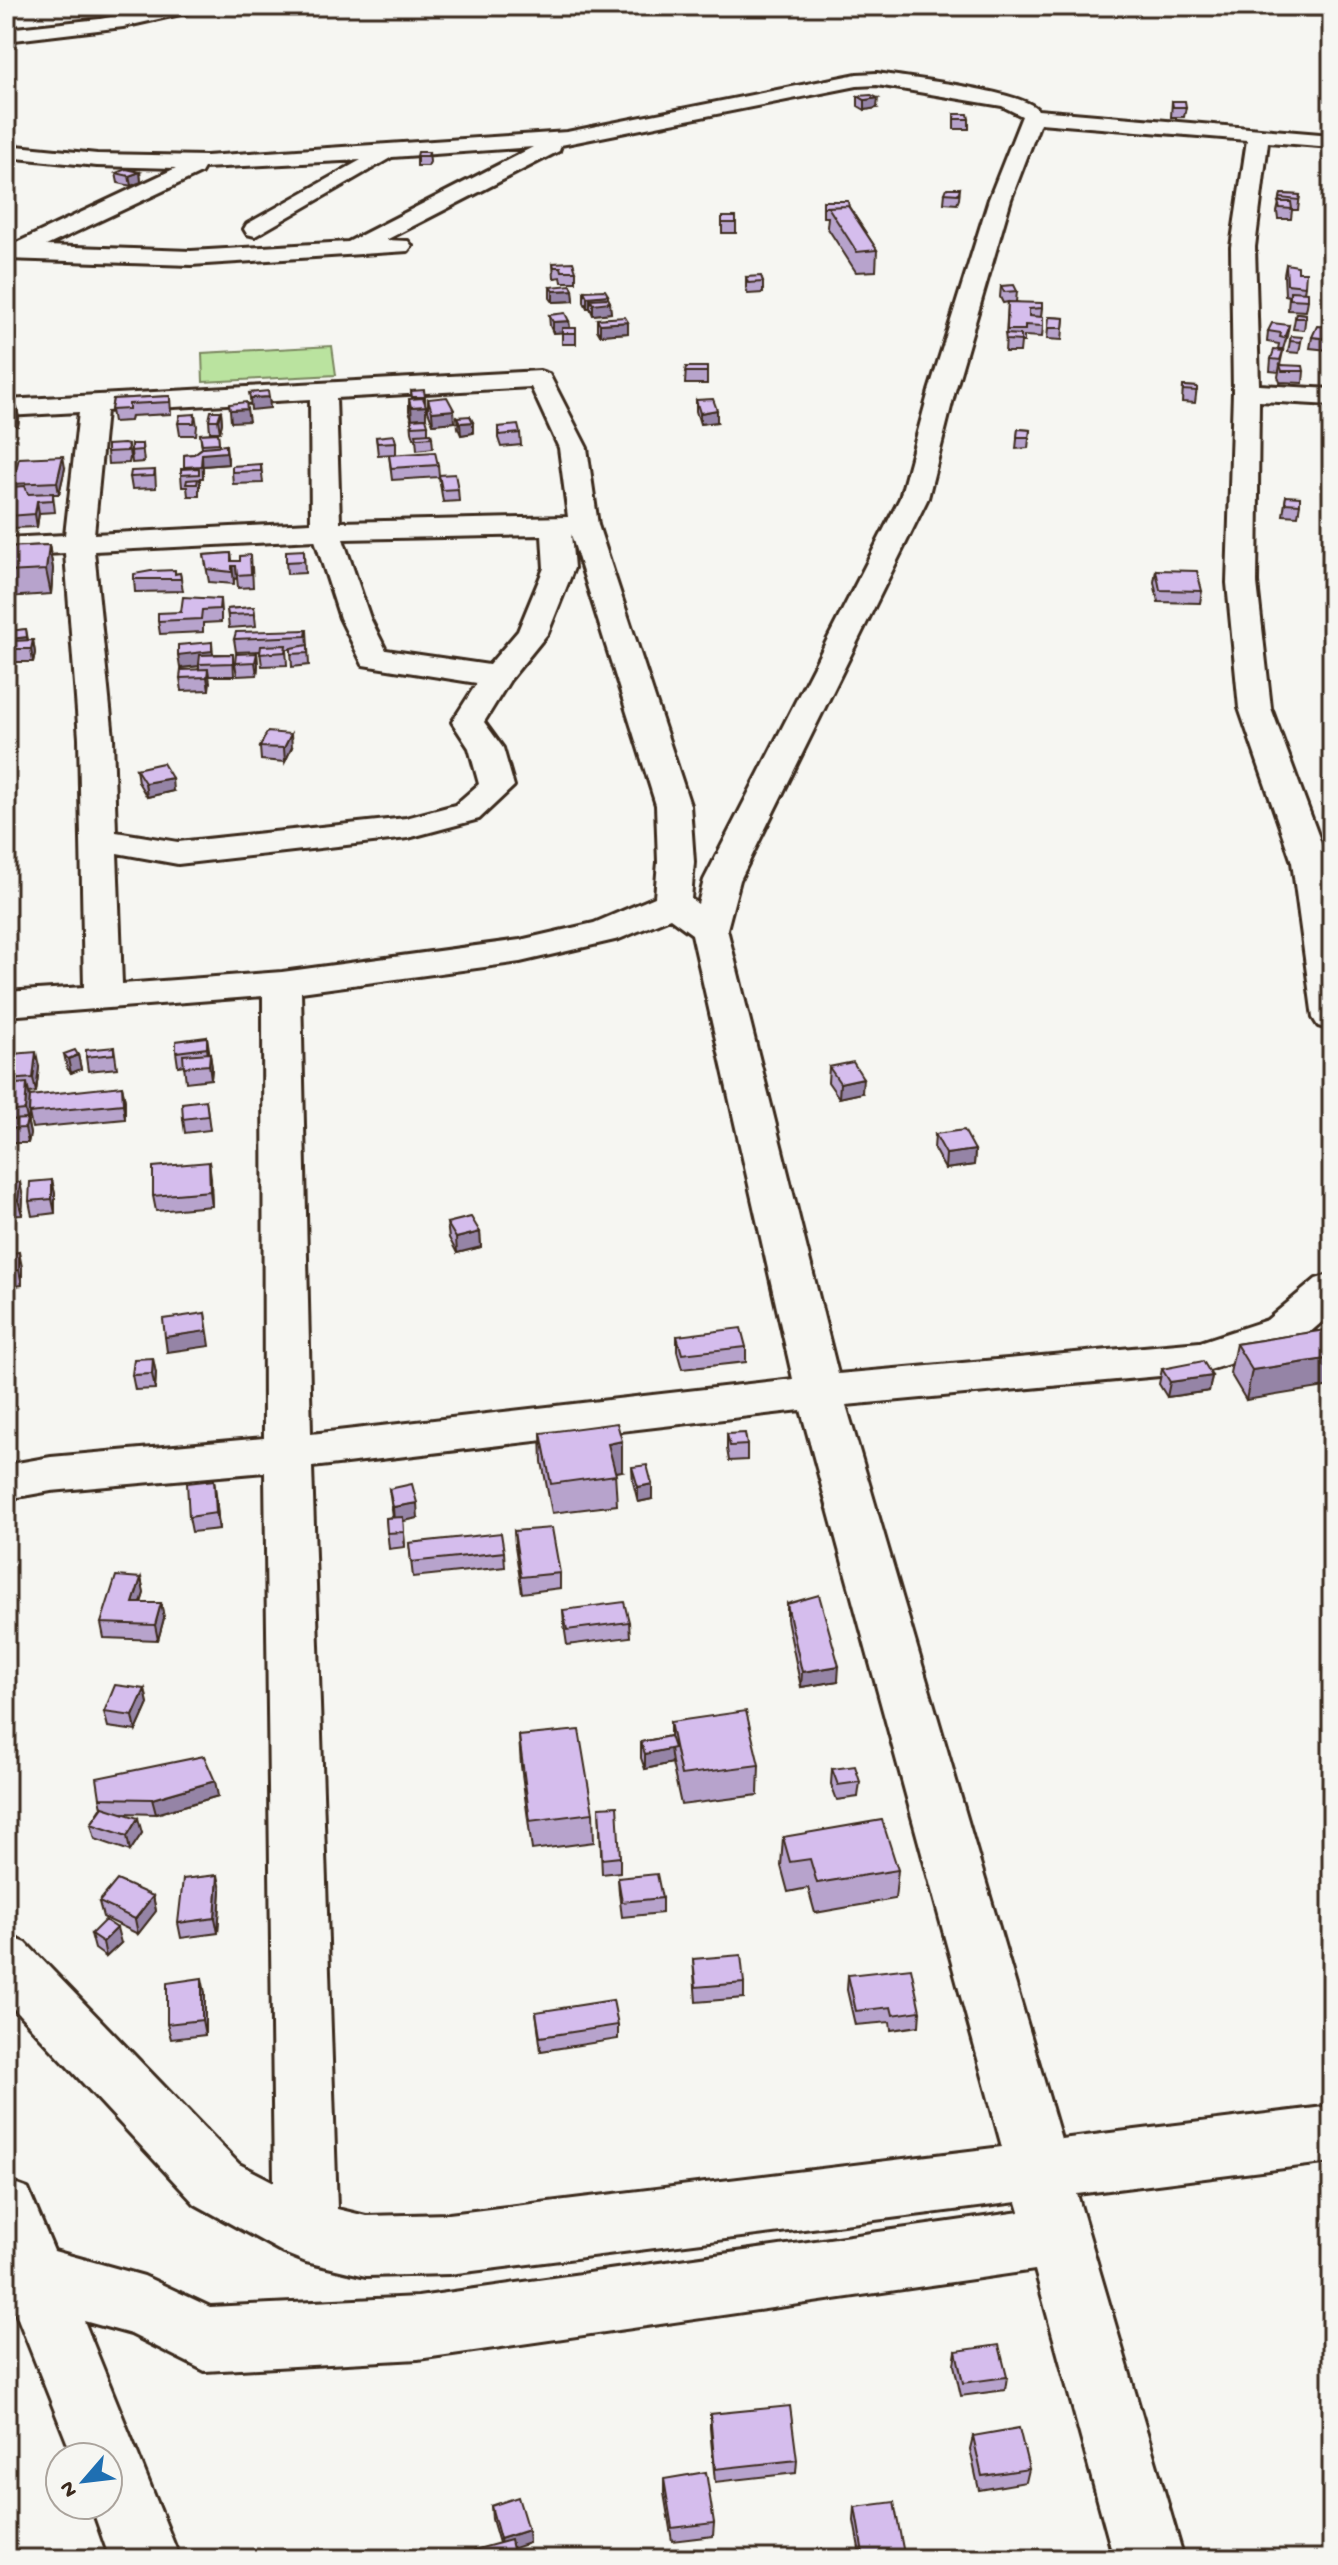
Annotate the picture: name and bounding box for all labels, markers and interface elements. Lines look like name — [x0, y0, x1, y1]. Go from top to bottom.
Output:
north arrow — [44, 2441, 124, 2521]
text: N — [55, 2476, 85, 2501]

